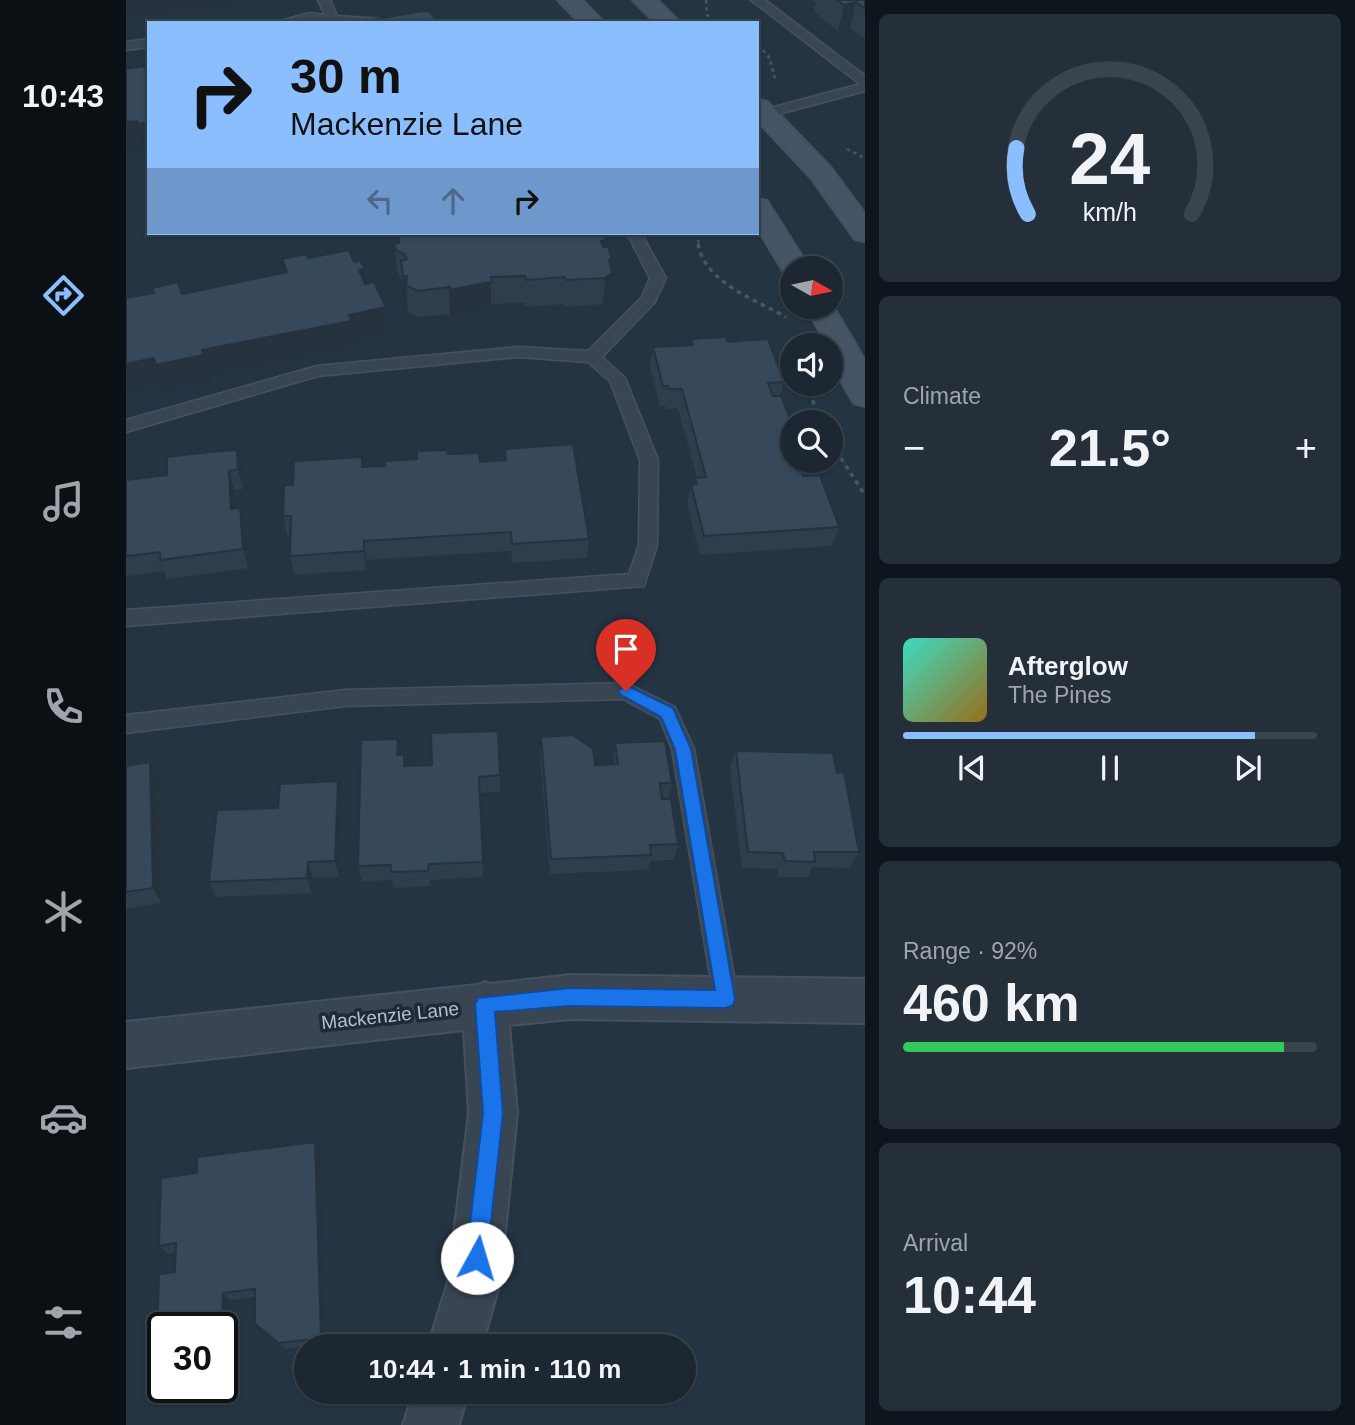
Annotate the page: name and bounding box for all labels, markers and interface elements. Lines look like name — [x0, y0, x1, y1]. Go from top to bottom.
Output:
icon: right — [175, 49, 266, 140]
text: 30 m — [290, 49, 402, 103]
text: 10:43 — [22, 78, 104, 114]
text: Mackenzie Lane — [290, 106, 523, 142]
text: 24 — [1070, 118, 1151, 199]
icon: left — [361, 182, 399, 220]
icon: ahead — [434, 182, 472, 220]
icon: right — [507, 182, 545, 220]
text: km/h — [1083, 198, 1137, 226]
north arrow — [780, 256, 844, 318]
map controls — [780, 256, 843, 473]
icon: directions — [39, 271, 88, 320]
button: sound — [780, 333, 843, 396]
text: Climate — [903, 383, 981, 409]
button: search — [780, 410, 843, 473]
text: 21.5° — [1049, 419, 1171, 477]
text: − — [903, 427, 925, 469]
text: + — [1295, 427, 1317, 469]
icon: music — [39, 477, 88, 526]
pin — [596, 619, 656, 691]
icon: arrive — [607, 630, 645, 668]
text: Afterglow — [1008, 651, 1128, 681]
icon: phone — [39, 682, 88, 731]
text: The Pines — [1008, 682, 1112, 708]
icon: previous — [953, 749, 991, 787]
icon: pause — [1091, 749, 1129, 787]
icon: next — [1229, 749, 1267, 787]
icon: climate — [39, 887, 88, 936]
text: Range · 92% — [903, 938, 1037, 964]
text: 460 km — [903, 974, 1079, 1032]
street label: Mackenzie Lane — [320, 998, 460, 1033]
icon: car — [39, 1093, 88, 1142]
position arrow — [440, 1221, 514, 1295]
text: Arrival — [903, 1230, 968, 1256]
text: 10:44 — [903, 1266, 1036, 1324]
icon: filters — [39, 1298, 88, 1347]
speed limit sign: 30 — [147, 1312, 238, 1403]
text: 10:44 · 1 min · 110 m — [369, 1354, 621, 1384]

